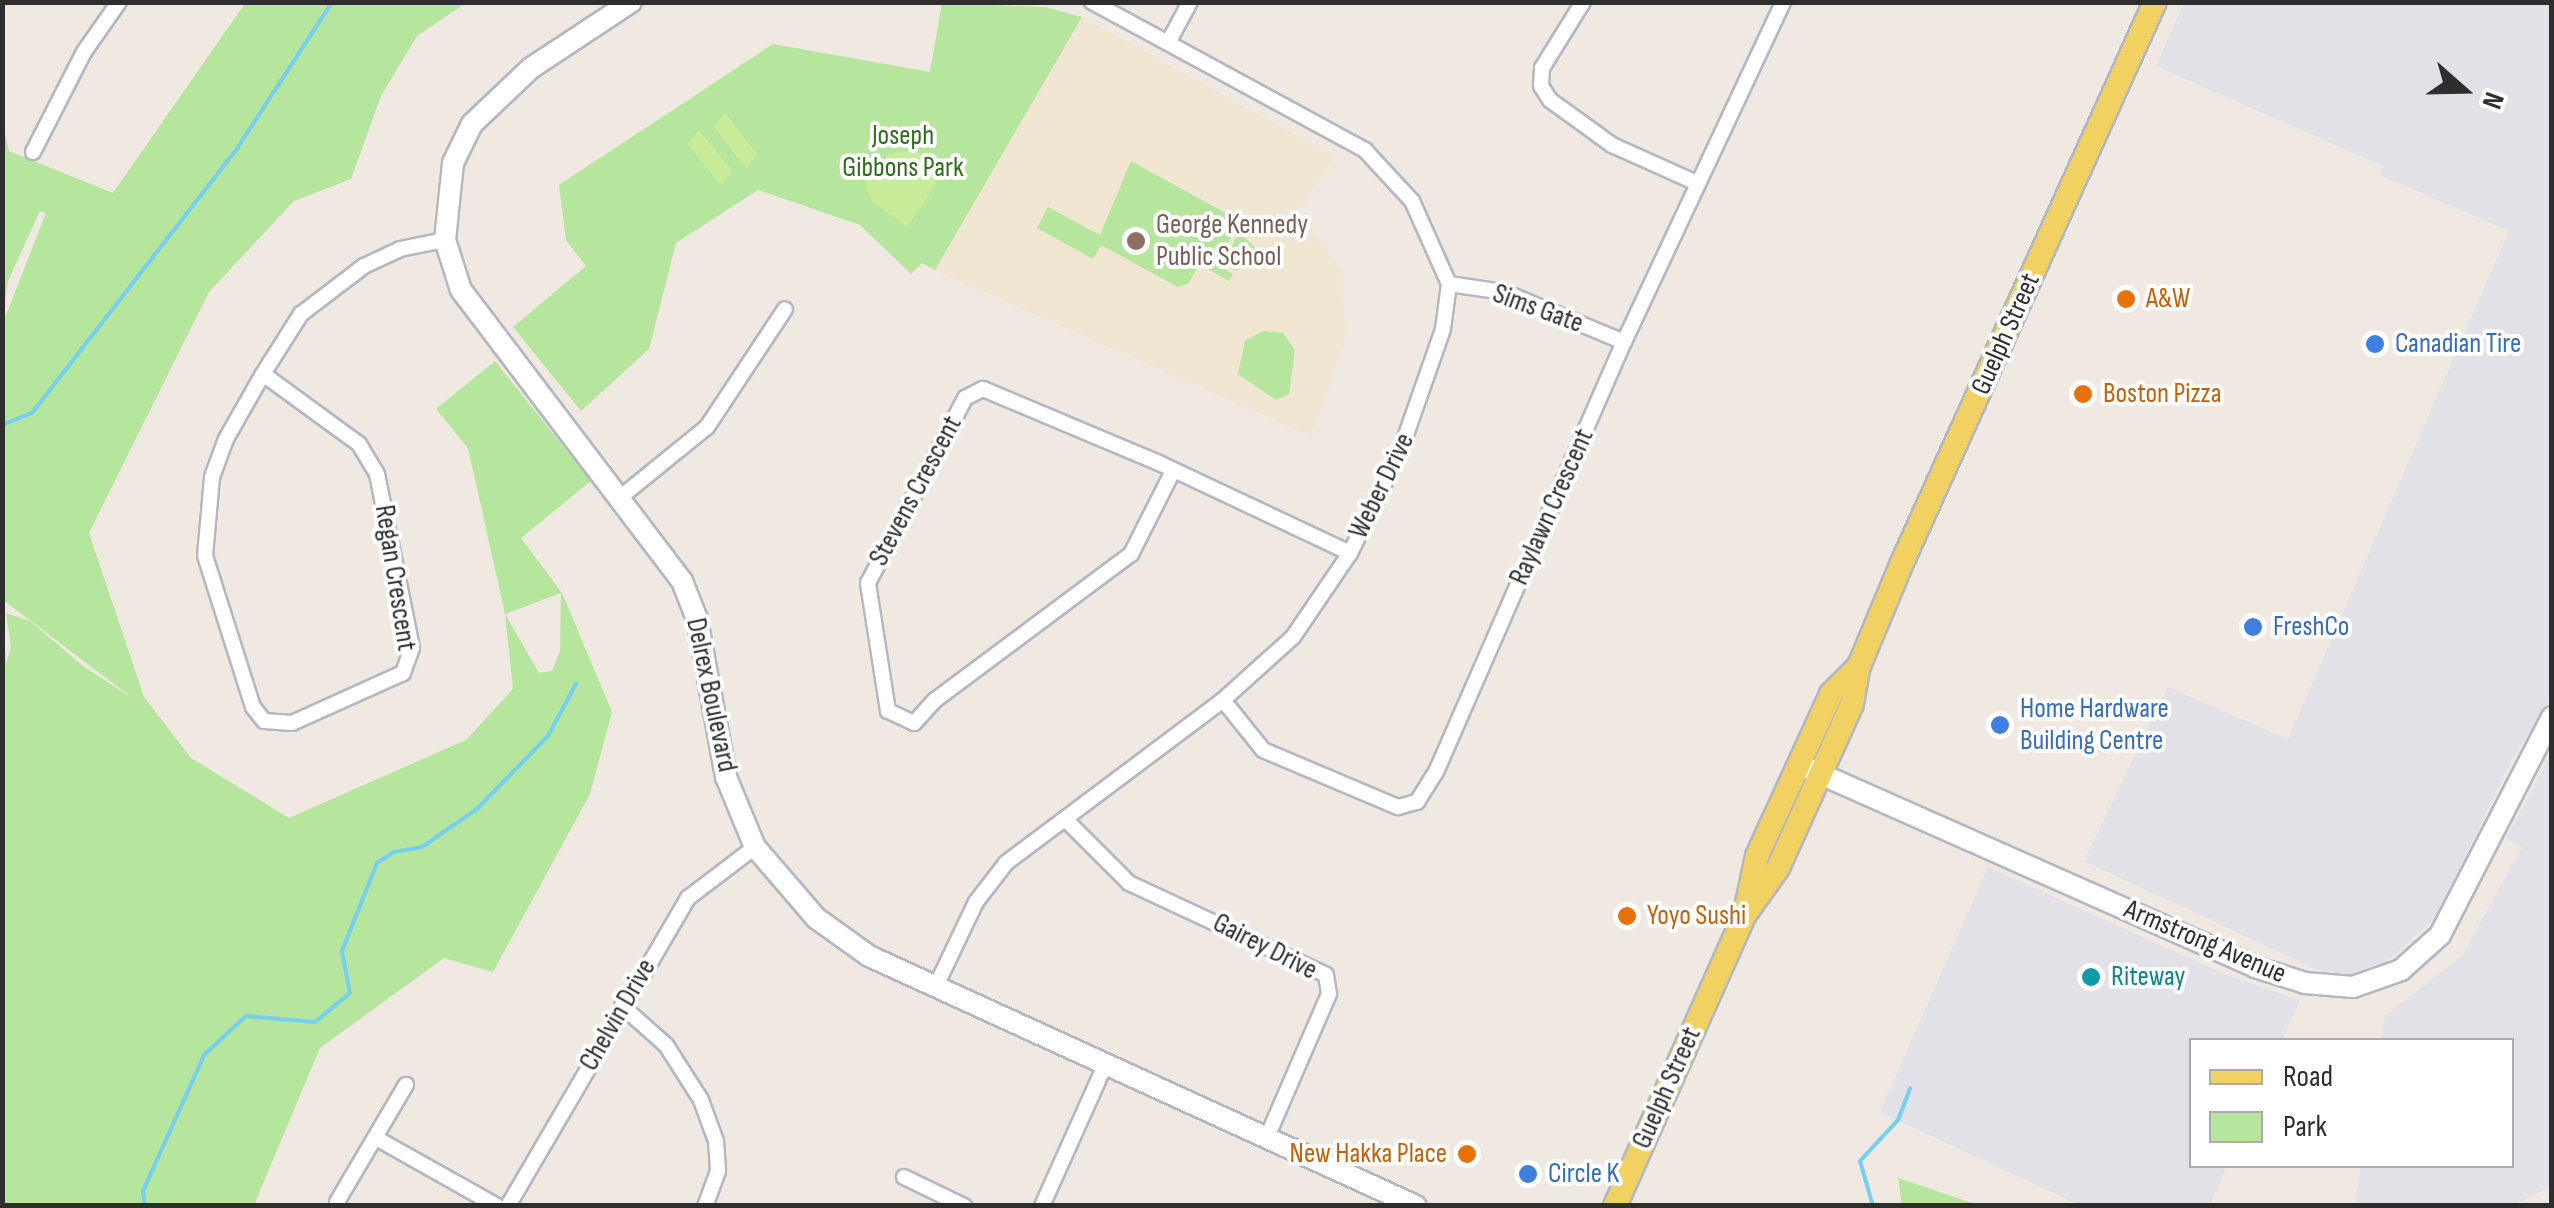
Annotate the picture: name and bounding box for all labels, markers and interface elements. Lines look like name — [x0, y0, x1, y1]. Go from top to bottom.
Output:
north arrow — [2414, 40, 2514, 140]
text: N — [2475, 88, 2511, 113]
park label: Joseph Gibbons Park — [842, 119, 964, 185]
place label: George Kennedy Public School — [1156, 208, 1308, 274]
marker: George Kennedy Public School — [1125, 230, 1147, 252]
street label: Guelph Street — [1964, 268, 2048, 400]
street label: Sims Gate — [1488, 277, 1588, 341]
place label: A&W — [2146, 282, 2190, 316]
marker: A&W — [2115, 288, 2137, 310]
place label: Canadian Tire — [2395, 327, 2521, 361]
marker: Canadian Tire — [2364, 333, 2386, 355]
place label: Boston Pizza — [2103, 377, 2221, 411]
marker: Boston Pizza — [2072, 383, 2094, 405]
street label: Stevens Crescent — [862, 410, 970, 572]
street label: Raylawn Crescent — [1503, 424, 1601, 590]
street label: Weber Drive — [1342, 428, 1422, 544]
street label: Regan Crescent — [367, 503, 423, 653]
place label: FreshCo — [2273, 610, 2349, 644]
street label: Delrex Boulevard — [678, 615, 744, 775]
marker: FreshCo — [2242, 616, 2264, 638]
place label: Home Hardware Building Centre — [2020, 692, 2169, 758]
marker: Home Hardware Building Centre — [1989, 714, 2011, 736]
street label: Armstrong Avenue — [2119, 893, 2291, 991]
place label: Yoyo Sushi — [1647, 899, 1746, 933]
marker: Yoyo Sushi — [1616, 905, 1638, 927]
street label: Gairey Drive — [1207, 906, 1323, 988]
street label: Chelvin Drive — [573, 953, 663, 1077]
place label: Riteway — [2111, 960, 2185, 994]
marker: Riteway — [2080, 966, 2102, 988]
street label: Guelph Street — [1625, 1022, 1709, 1154]
legend — [2189, 1038, 2514, 1168]
text: Road — [2283, 1059, 2333, 1095]
text: Park — [2283, 1109, 2327, 1145]
place label: New Hakka Place — [1290, 1137, 1447, 1171]
marker: New Hakka Place — [1456, 1143, 1478, 1165]
place label: Circle K — [1548, 1157, 1619, 1191]
marker: Circle K — [1517, 1163, 1539, 1185]

